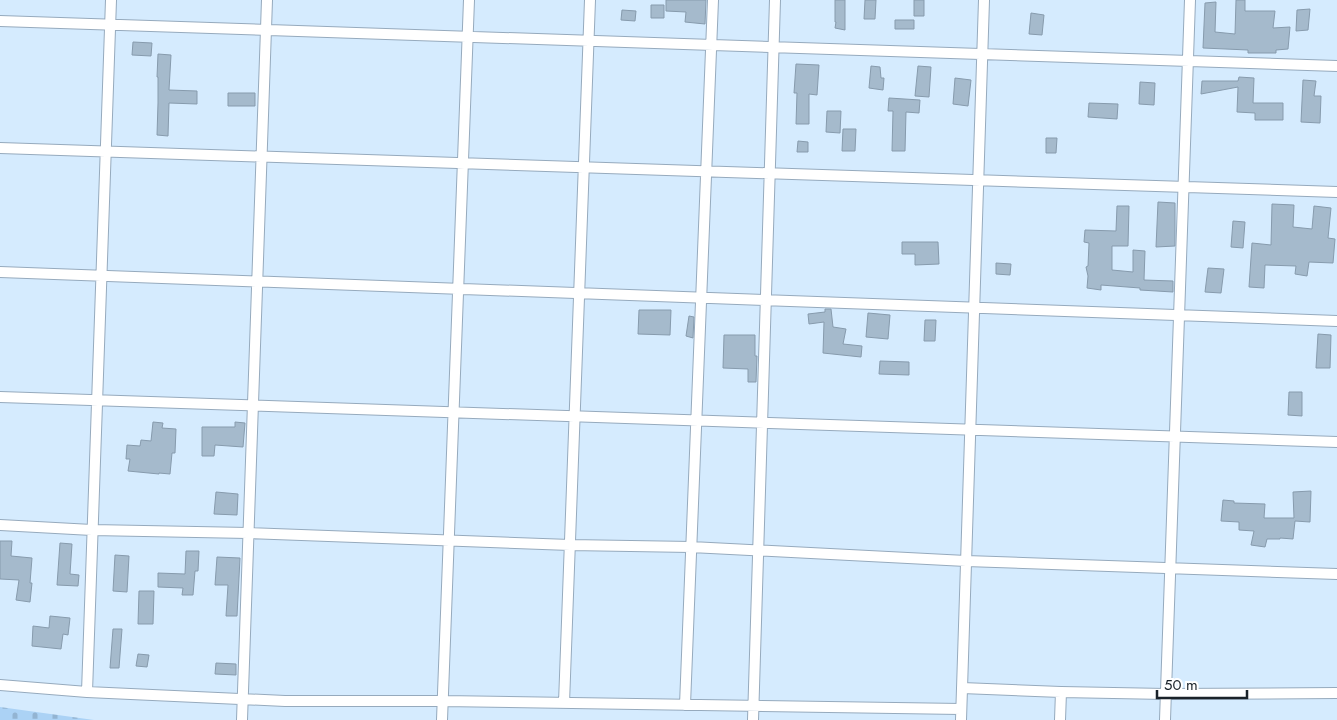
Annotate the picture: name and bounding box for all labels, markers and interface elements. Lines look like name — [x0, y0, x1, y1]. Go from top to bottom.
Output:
scale bar — [1157, 668, 1247, 700]
text: 50 m — [1164, 674, 1198, 696]

